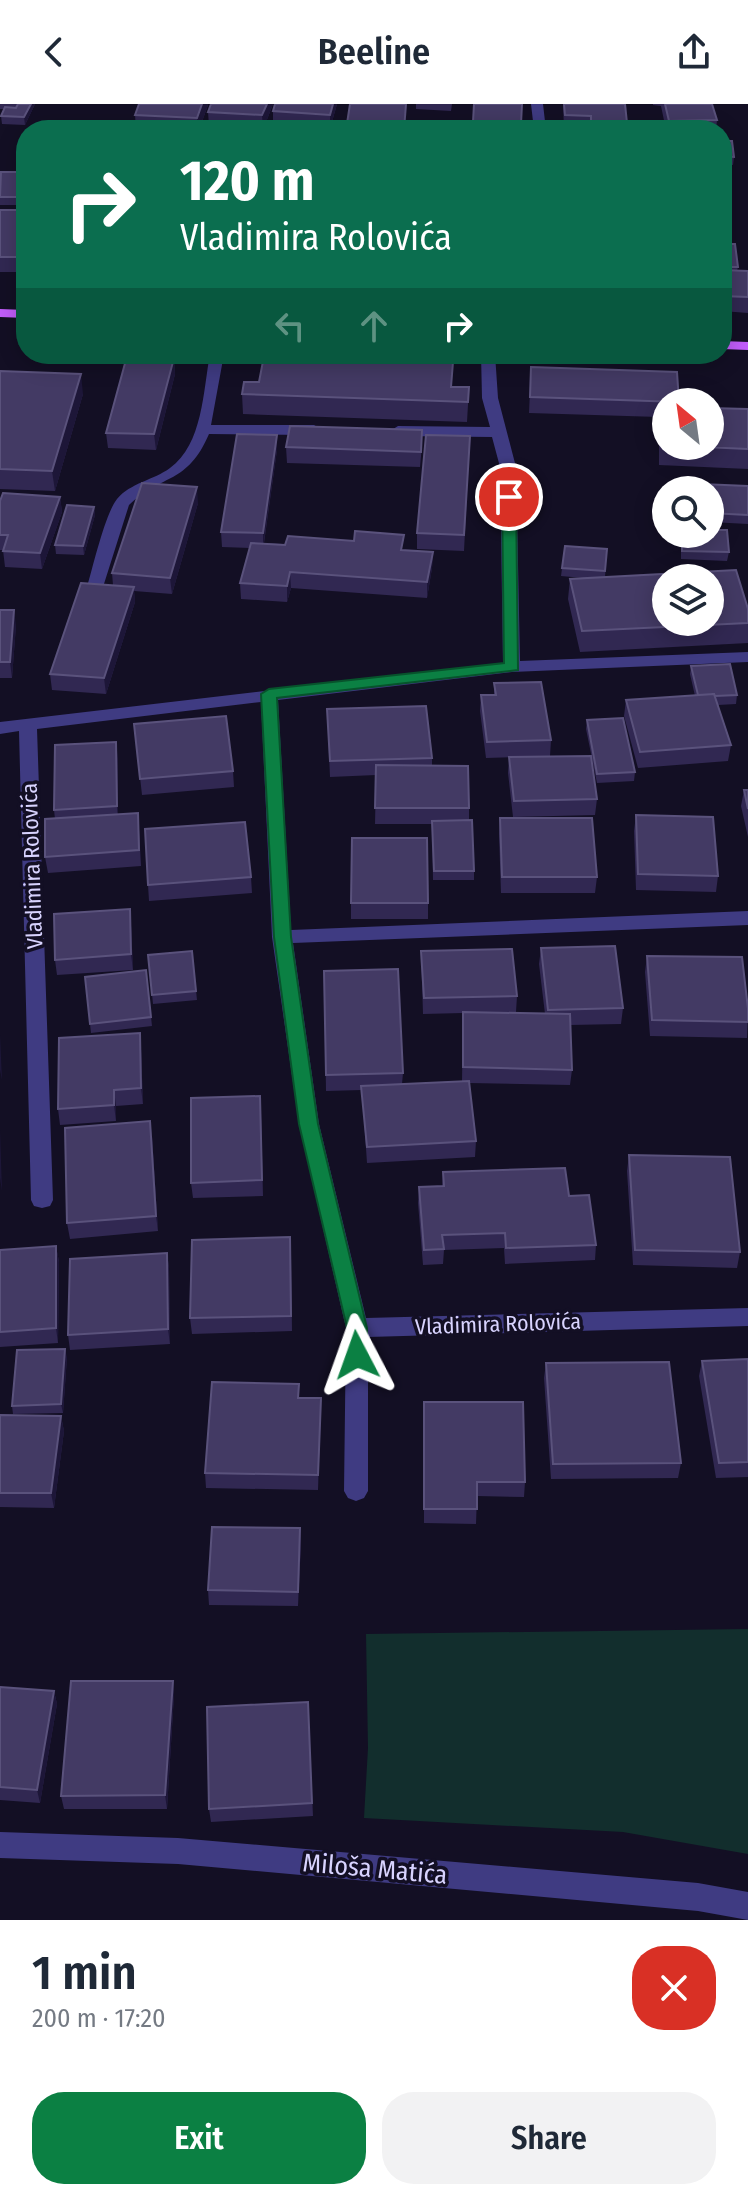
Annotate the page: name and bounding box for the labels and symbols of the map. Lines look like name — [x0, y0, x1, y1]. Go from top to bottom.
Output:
north arrow — [652, 388, 724, 460]
pin — [475, 463, 543, 531]
street label: Vladimira Rolovića — [16, 783, 48, 949]
street label: Vladimira Rolovića — [415, 1308, 581, 1340]
position arrow — [315, 1313, 399, 1397]
street label: Miloša Matića — [301, 1847, 449, 1891]

